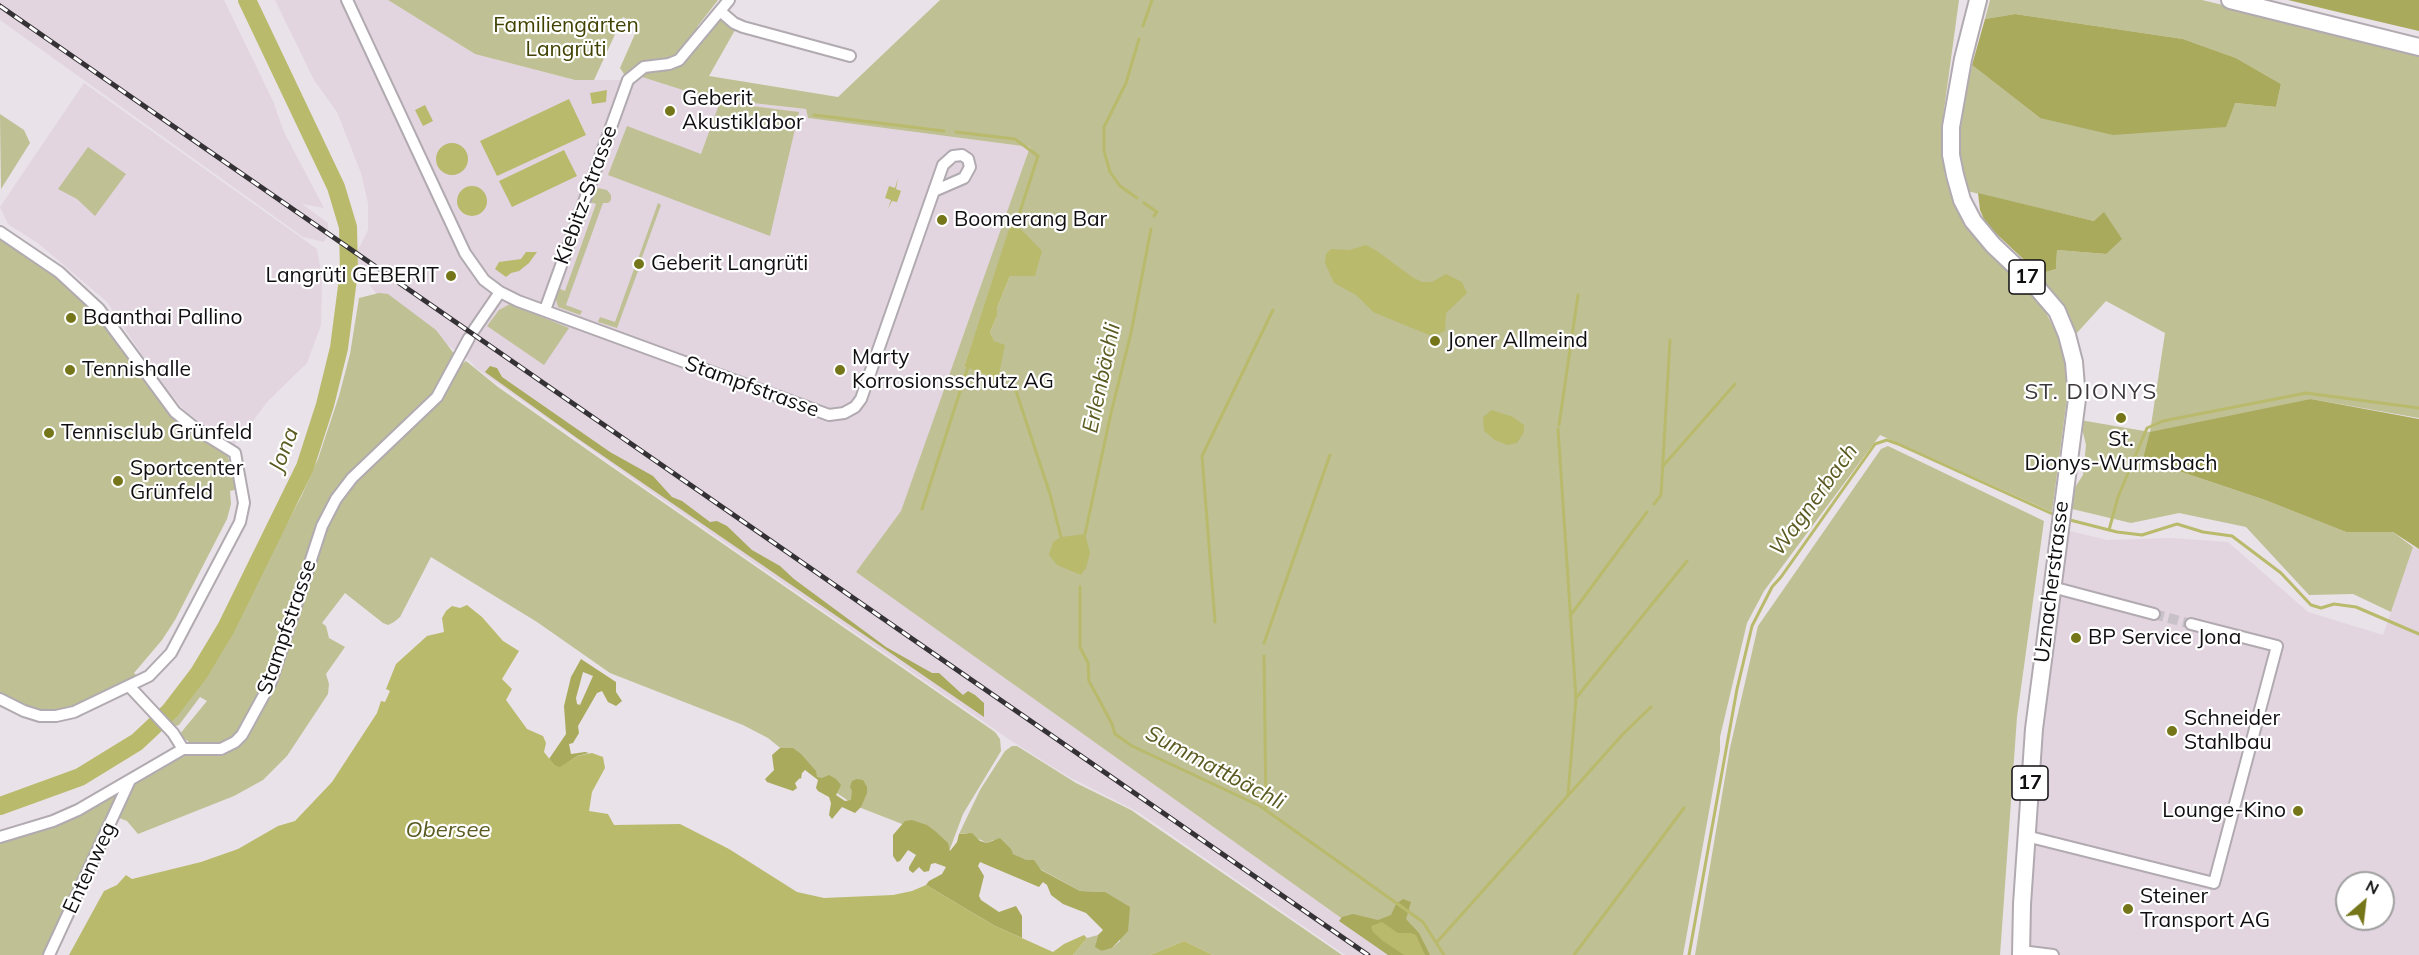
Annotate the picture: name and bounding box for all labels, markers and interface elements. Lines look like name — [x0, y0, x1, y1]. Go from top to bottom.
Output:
park label: Familiengärten Langrüti — [493, 13, 639, 63]
place label: Geberit Akustiklabor — [682, 86, 804, 136]
marker: Geberit Akustiklabor — [663, 104, 677, 118]
street label: Kiebitz-Strasse — [549, 122, 623, 268]
place label: Boomerang Bar — [954, 207, 1107, 233]
marker: Boomerang Bar — [935, 213, 949, 227]
place label: Geberit Langrüti — [651, 251, 808, 277]
marker: Geberit Langrüti — [632, 257, 646, 271]
road number: 17 — [2009, 260, 2045, 294]
place label: Langrüti GEBERIT — [265, 263, 439, 289]
marker: Langrüti GEBERIT — [444, 269, 458, 283]
place label: Baanthai Pallino — [83, 305, 243, 331]
marker: Baanthai Pallino — [64, 311, 78, 325]
water label: Erlenbächli — [1077, 321, 1127, 435]
place label: Joner Allmeind — [1447, 328, 1588, 354]
marker: Joner Allmeind — [1428, 334, 1442, 348]
place label: Marty Korrosionsschutz AG — [852, 345, 1054, 395]
street label: Stampfstrasse — [681, 351, 823, 423]
place label: Tennishalle — [82, 357, 191, 383]
marker: Tennishalle — [63, 363, 77, 377]
marker: Marty Korrosionsschutz AG — [833, 363, 847, 377]
district label: ST. DIONYS — [2024, 379, 2158, 405]
marker: St. Dionys-Wurmsbach — [2114, 411, 2128, 425]
place label: Tennisclub Grünfeld — [61, 420, 252, 446]
water label: Jona — [263, 424, 305, 476]
marker: Tennisclub Grünfeld — [42, 426, 56, 440]
place label: St. Dionys-Wurmsbach — [2024, 427, 2218, 477]
water label: Wagnerbach — [1764, 439, 1864, 561]
place label: Sportcenter Grünfeld — [130, 456, 243, 506]
marker: Sportcenter Grünfeld — [111, 474, 125, 488]
street label: Uznacherstrasse — [2030, 500, 2074, 664]
street label: Stampfstrasse — [252, 556, 322, 698]
place label: BP Service Jona — [2088, 625, 2241, 651]
marker: BP Service Jona — [2069, 631, 2083, 645]
place label: Schneider Stahlbau — [2184, 706, 2280, 756]
water label: Summattbächli — [1141, 720, 1289, 816]
marker: Schneider Stahlbau — [2165, 724, 2179, 738]
road number: 17 — [2012, 766, 2048, 800]
place label: Lounge-Kino — [2162, 798, 2286, 824]
marker: Lounge-Kino — [2291, 804, 2305, 818]
water label: Obersee — [406, 817, 490, 843]
street label: Entenweg — [58, 818, 122, 918]
north arrow — [2335, 871, 2395, 931]
text: N — [2362, 875, 2383, 899]
place label: Steiner Transport AG — [2140, 884, 2270, 934]
marker: Steiner Transport AG — [2121, 902, 2135, 916]

